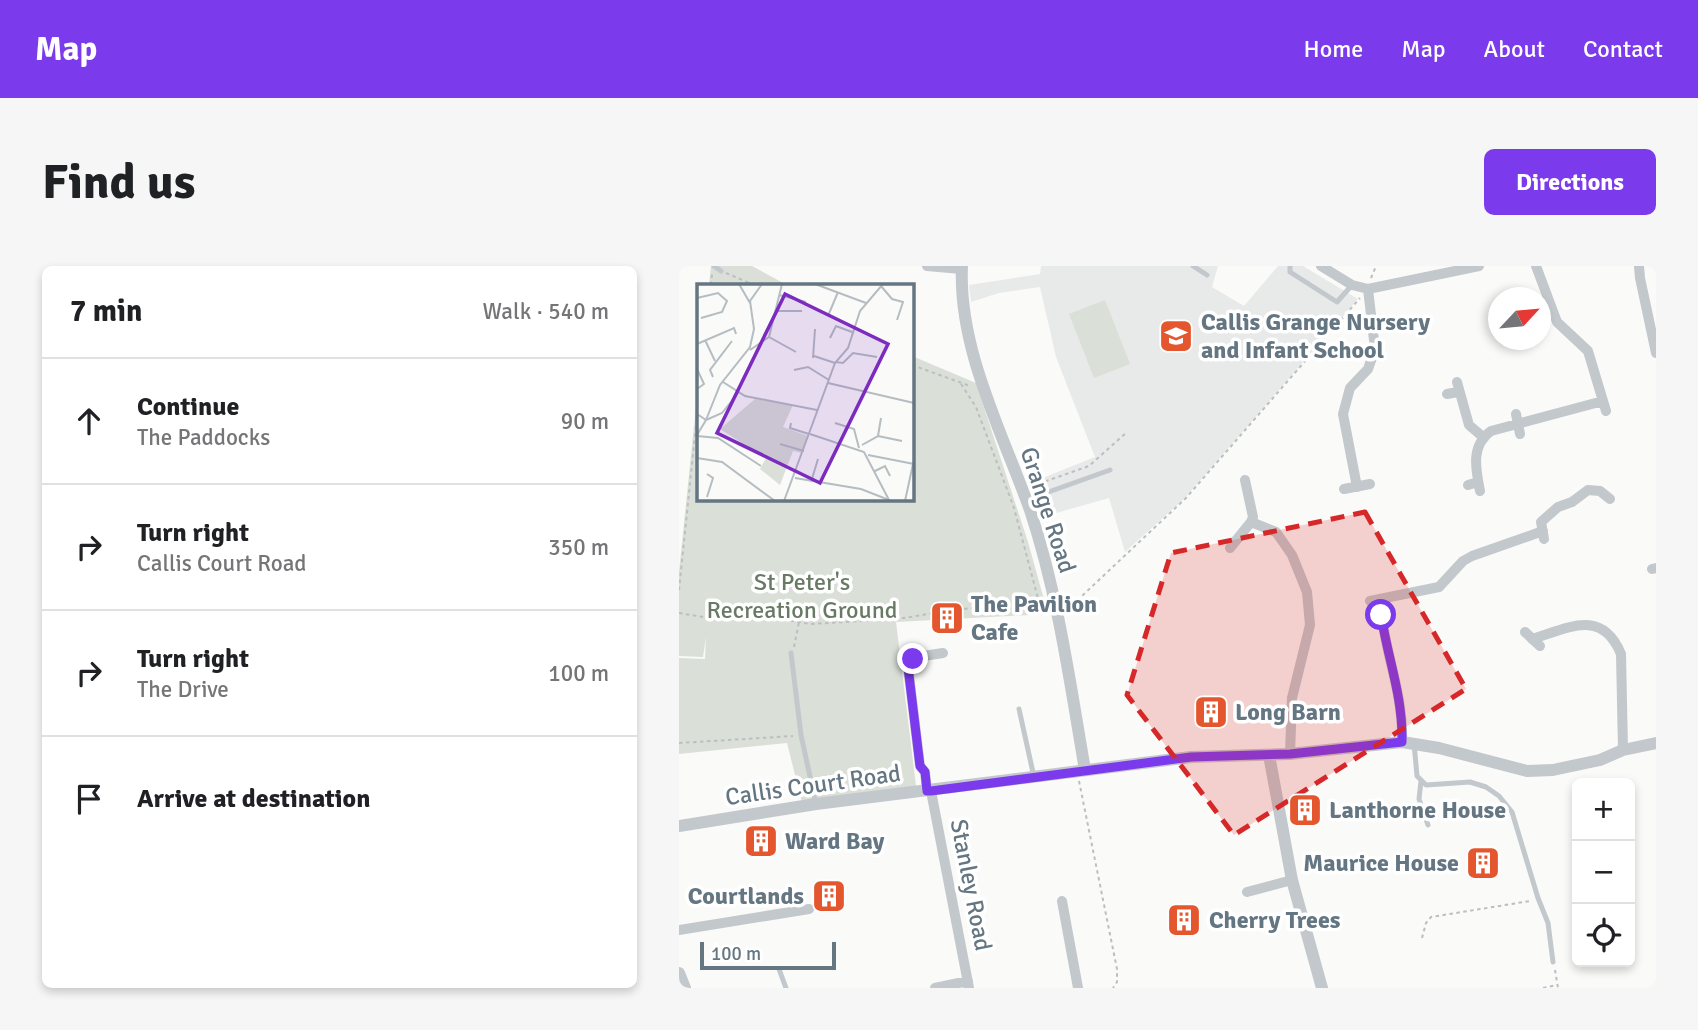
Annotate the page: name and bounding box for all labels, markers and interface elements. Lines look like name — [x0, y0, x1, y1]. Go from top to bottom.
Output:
text: Map — [35, 29, 97, 70]
text: Home — [1303, 34, 1363, 64]
text: Map — [1401, 34, 1446, 64]
text: About — [1484, 34, 1545, 64]
text: Contact — [1583, 34, 1663, 64]
button: Directions — [1484, 149, 1656, 215]
text: Find us — [42, 152, 195, 212]
inset map — [697, 284, 913, 500]
north arrow — [1488, 287, 1551, 350]
text: 7 min — [70, 293, 142, 330]
text: Walk · 540 m — [483, 297, 609, 326]
place label: Callis Grange Nursery and Infant School — [1201, 307, 1430, 365]
school or university icon: Callis Grange Nursery and Infant School — [1157, 317, 1195, 355]
text: Continue — [137, 391, 239, 423]
icon: ahead — [70, 402, 108, 440]
text: 90 m — [561, 407, 609, 436]
text: The Paddocks — [137, 423, 270, 452]
street label: Grange Road — [1014, 443, 1082, 577]
text: Turn right — [137, 517, 249, 549]
icon: right — [70, 528, 108, 566]
text: 350 m — [548, 533, 609, 562]
text: Callis Court Road — [137, 549, 306, 578]
park label: St Peter's Recreation Ground — [707, 567, 897, 625]
place label: The Pavilion Cafe — [971, 589, 1097, 647]
building icon: The Pavilion Cafe — [928, 599, 966, 637]
route start — [1365, 599, 1396, 630]
text: Turn right — [137, 643, 249, 675]
route end — [897, 643, 928, 674]
icon: right — [70, 654, 108, 692]
text: 100 m — [548, 659, 609, 688]
text: The Drive — [137, 675, 229, 704]
building icon: Long Barn — [1192, 693, 1230, 731]
place label: Long Barn — [1235, 697, 1341, 727]
street label: Callis Court Road — [723, 758, 903, 812]
map controls — [1572, 778, 1635, 967]
button: + — [1572, 778, 1635, 841]
icon: arrive — [70, 780, 108, 818]
text: Arrive at destination — [137, 783, 370, 815]
building icon: Lanthorne House — [1286, 791, 1324, 829]
place label: Lanthorne House — [1329, 795, 1506, 825]
street label: Stanley Road — [944, 817, 998, 953]
building icon: Ward Bay — [742, 822, 780, 860]
place label: Ward Bay — [785, 826, 884, 856]
button: − — [1572, 841, 1635, 904]
building icon: Maurice House — [1464, 844, 1502, 882]
place label: Maurice House — [1303, 848, 1459, 878]
building icon: Courtlands — [810, 877, 848, 915]
place label: Courtlands — [688, 881, 804, 911]
building icon: Cherry Trees — [1165, 901, 1203, 939]
button: locate — [1572, 904, 1635, 967]
place label: Cherry Trees — [1209, 905, 1341, 935]
scale bar — [700, 939, 837, 971]
text: 100 m — [711, 942, 761, 966]

